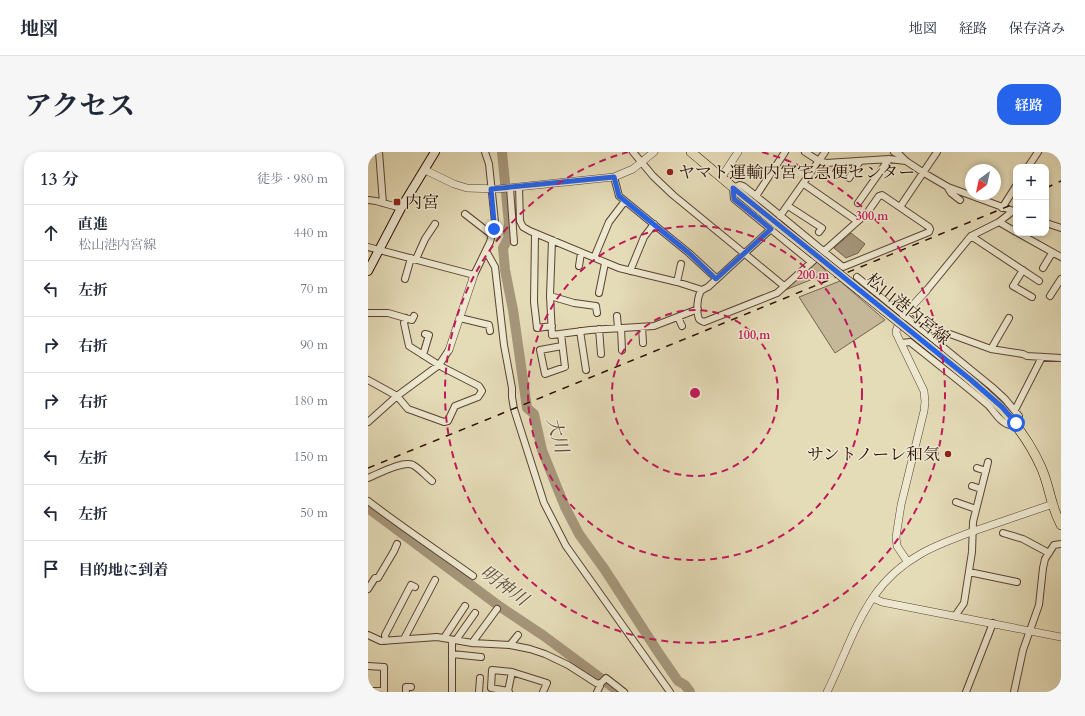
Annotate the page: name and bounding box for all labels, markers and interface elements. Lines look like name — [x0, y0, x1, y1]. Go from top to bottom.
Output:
text: 地図 — [20, 16, 58, 42]
text: 地図 — [909, 19, 937, 38]
text: 経路 — [959, 19, 987, 38]
text: 保存済み — [1009, 19, 1065, 38]
button: 経路 — [997, 84, 1061, 125]
text: アクセス — [24, 87, 135, 125]
place label: ヤマト運輸内宮宅急便センター — [678, 161, 915, 184]
north arrow — [965, 164, 1001, 200]
map controls — [1013, 164, 1049, 236]
button: + — [1013, 164, 1049, 200]
marker: ヤマト運輸内宮宅急便センター — [665, 167, 675, 177]
text: 13 分 — [40, 168, 79, 191]
text: 徒歩 · 980 m — [257, 170, 328, 188]
place label: 内宮 — [405, 191, 439, 214]
marker: 内宮 — [392, 197, 402, 207]
button: − — [1013, 200, 1049, 236]
text: 300 m — [856, 208, 889, 224]
text: 直進 — [78, 214, 108, 234]
route end — [485, 220, 503, 238]
icon: ahead — [40, 222, 62, 244]
text: 440 m — [294, 224, 328, 242]
text: 松山港内宮線 — [78, 236, 156, 254]
text: 200 m — [797, 267, 830, 283]
street label: 松山港内宮線 — [861, 268, 955, 350]
icon: left — [40, 278, 62, 300]
text: 左折 — [78, 280, 108, 300]
text: 70 m — [300, 280, 328, 298]
text: 100 m — [738, 327, 771, 343]
icon: right — [40, 334, 62, 356]
text: 右折 — [78, 336, 108, 356]
text: 90 m — [300, 336, 328, 354]
centre of rings — [688, 386, 702, 400]
icon: right — [40, 390, 62, 412]
text: 右折 — [78, 392, 108, 412]
text: 180 m — [294, 392, 328, 410]
water label: 大川 — [540, 414, 575, 458]
route start — [1007, 414, 1025, 432]
place label: サントノーレ和気 — [807, 443, 940, 466]
icon: left — [40, 446, 62, 468]
text: 左折 — [78, 448, 108, 468]
text: 150 m — [294, 448, 328, 466]
marker: サントノーレ和気 — [943, 449, 953, 459]
icon: left — [40, 502, 62, 524]
text: 左折 — [78, 504, 108, 524]
text: 50 m — [300, 504, 328, 522]
icon: arrive — [40, 558, 62, 580]
text: 目的地に到着 — [78, 560, 168, 580]
water label: 明神川 — [475, 560, 535, 613]

